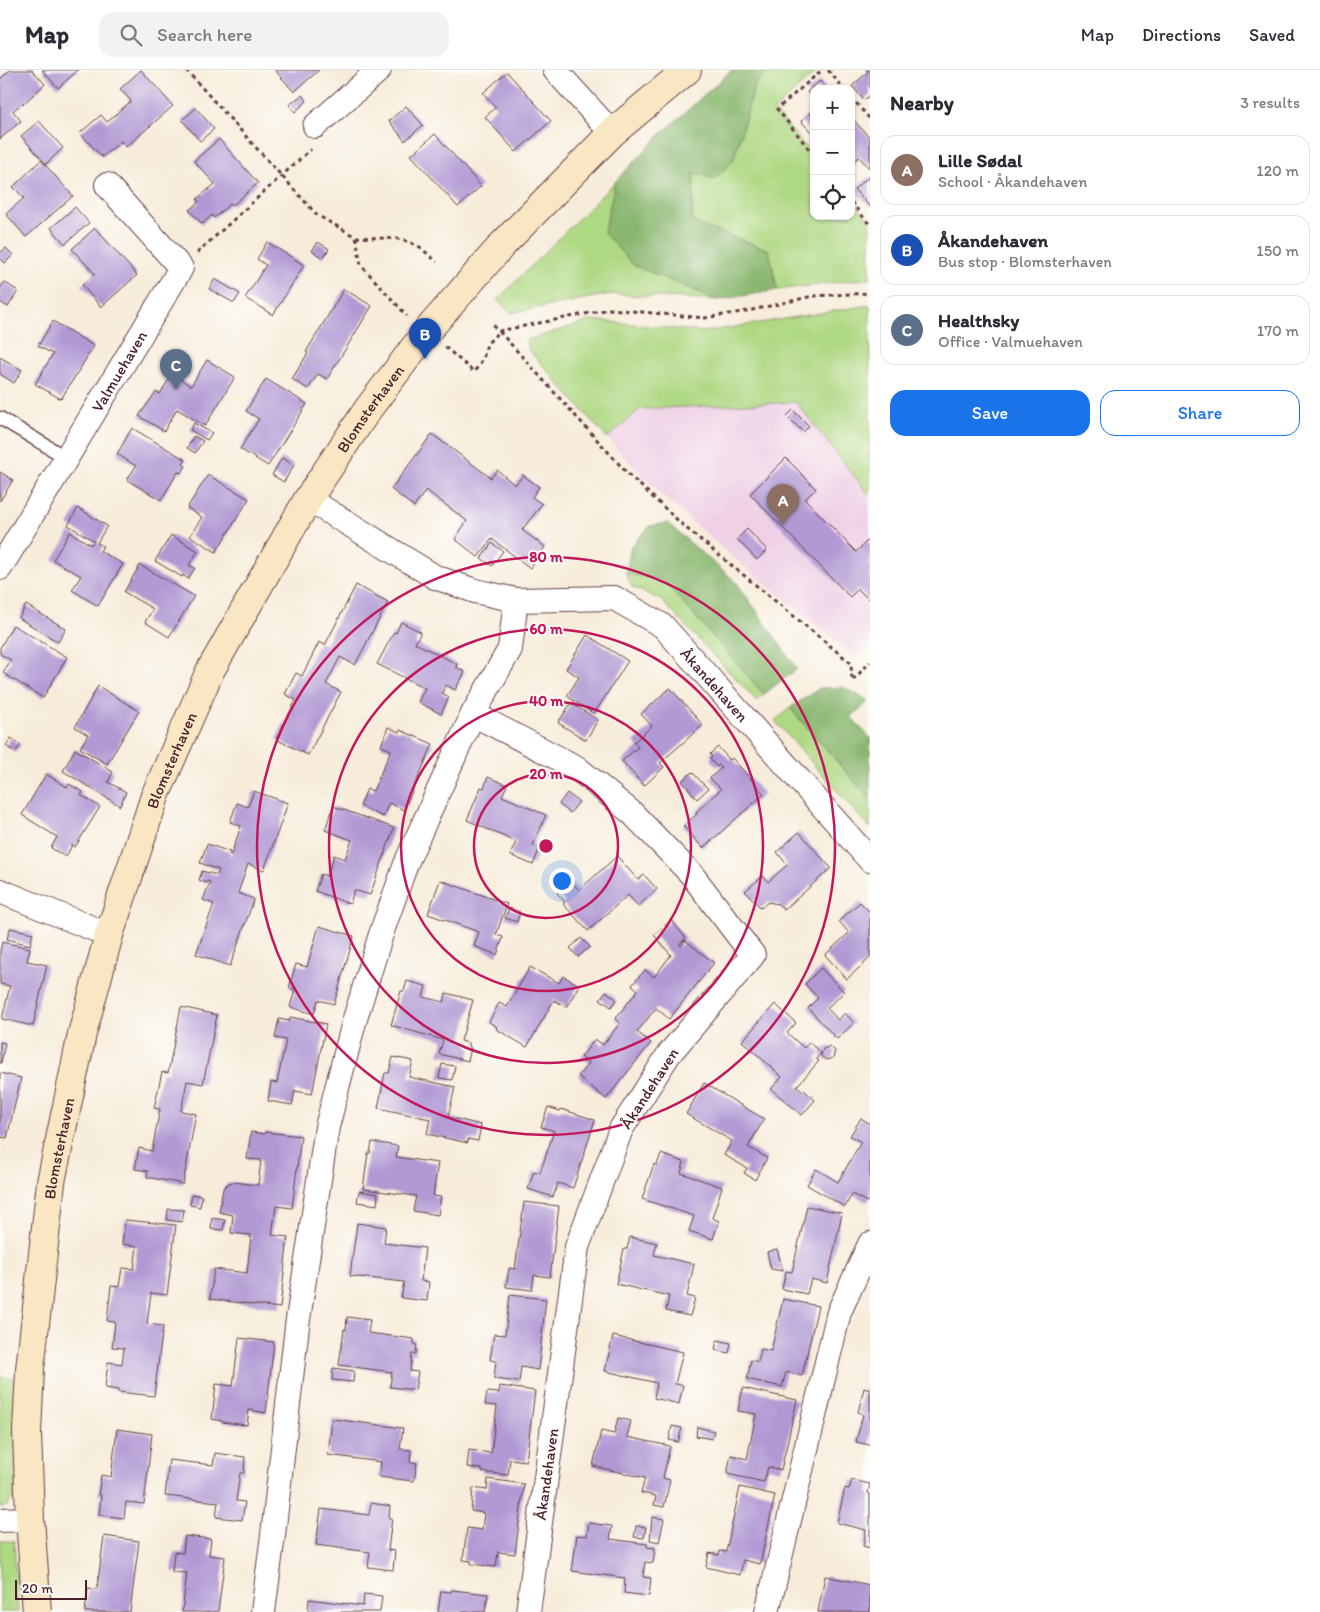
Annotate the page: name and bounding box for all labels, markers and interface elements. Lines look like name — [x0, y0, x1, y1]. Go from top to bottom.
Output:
search box — [99, 12, 449, 57]
text: Map — [25, 20, 69, 49]
icon: search — [117, 21, 145, 49]
text: Search here — [157, 23, 252, 46]
text: Map — [1081, 24, 1114, 46]
text: Directions — [1142, 24, 1221, 46]
text: Saved — [1249, 24, 1295, 46]
map controls — [810, 85, 855, 220]
button: + — [810, 85, 855, 130]
text: Nearby — [890, 90, 954, 115]
text: 3 results — [1240, 93, 1300, 112]
button: − — [810, 130, 855, 175]
text: Lille Sødal — [938, 149, 1023, 172]
text: A — [902, 161, 912, 180]
text: 120 m — [1256, 161, 1299, 180]
text: School · Åkandehaven — [938, 172, 1087, 191]
button: locate — [810, 175, 855, 220]
text: Åkandehaven — [938, 229, 1048, 252]
text: B — [902, 241, 912, 260]
text: 150 m — [1256, 241, 1299, 260]
text: Bus stop · Blomsterhaven — [938, 252, 1112, 271]
text: Healthsky — [938, 309, 1019, 332]
pin: B — [409, 318, 441, 359]
text: C — [902, 321, 912, 340]
text: 170 m — [1257, 321, 1299, 340]
street label: Valmuehaven — [88, 327, 151, 415]
text: Office · Valmuehaven — [938, 332, 1083, 351]
pin: C — [160, 349, 192, 390]
street label: Blomsterhaven — [333, 361, 408, 456]
button: Save — [890, 390, 1090, 436]
button: Share — [1100, 390, 1300, 436]
pin: A — [767, 484, 799, 525]
text: 80 m — [529, 548, 563, 566]
text: 60 m — [529, 620, 563, 638]
street label: Åkandehaven — [677, 644, 752, 726]
text: 40 m — [529, 692, 564, 710]
street label: Blomsterhaven — [143, 709, 201, 811]
text: 20 m — [529, 765, 563, 783]
centre of rings — [537, 837, 555, 855]
your location — [549, 868, 575, 894]
street label: Åkandehaven — [616, 1044, 683, 1132]
street label: Blomsterhaven — [40, 1095, 79, 1200]
street label: Åkandehaven — [531, 1427, 562, 1521]
scale bar — [15, 1577, 88, 1600]
text: 20 m — [22, 1580, 53, 1597]

